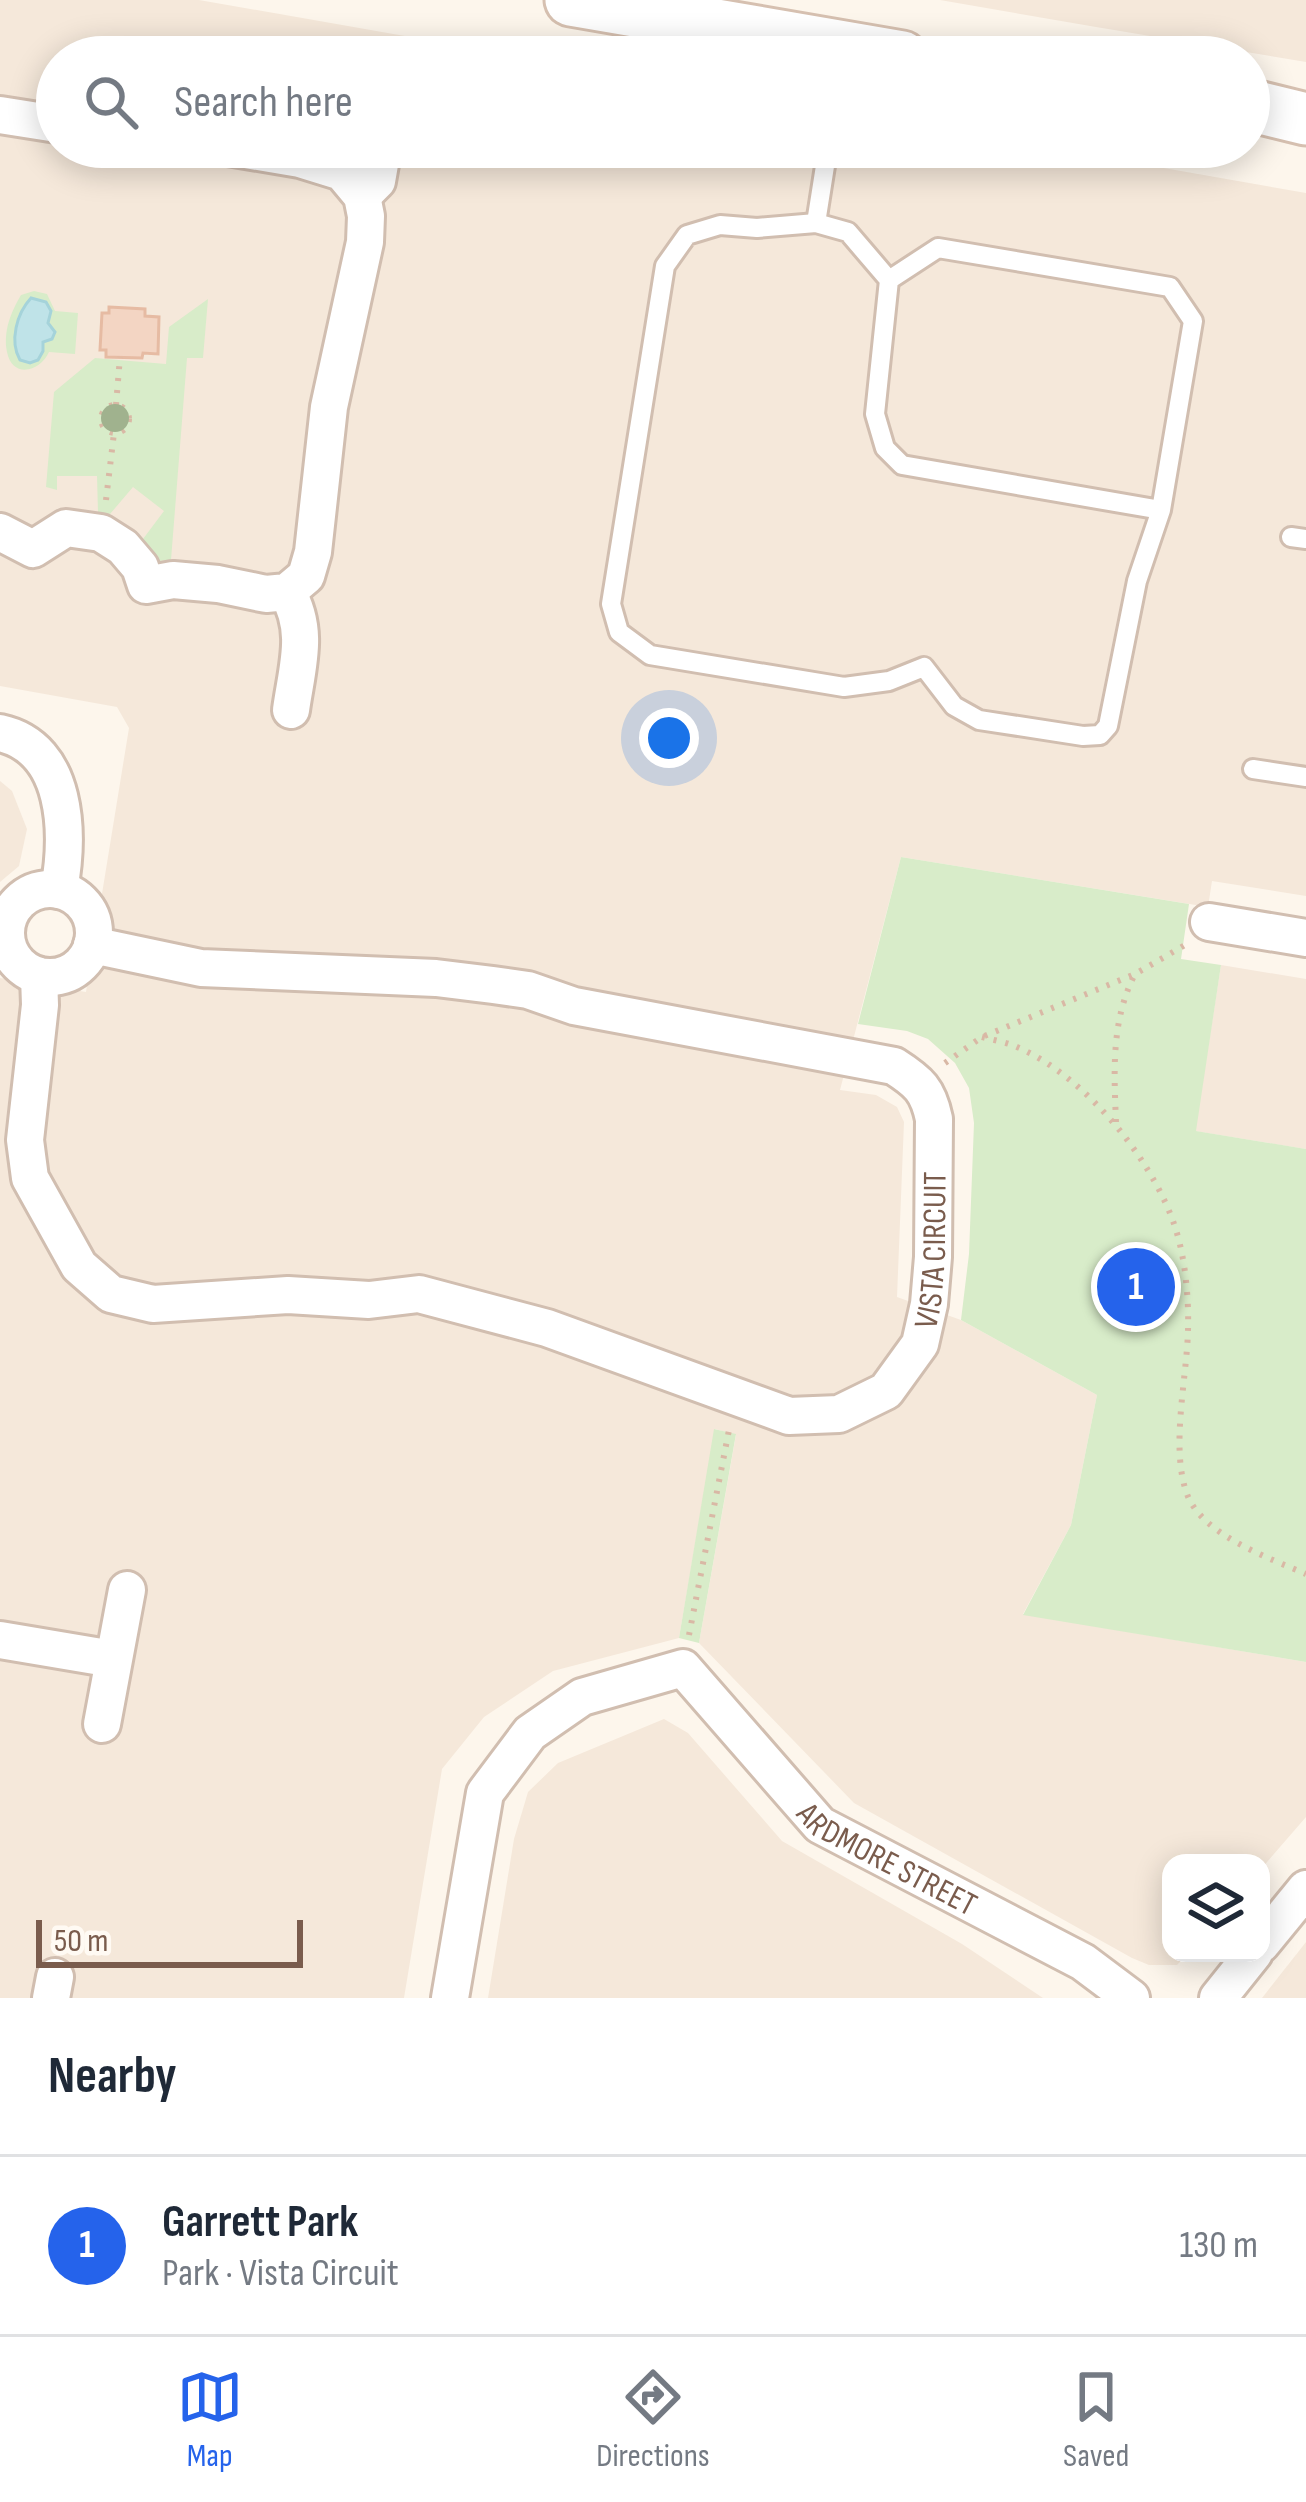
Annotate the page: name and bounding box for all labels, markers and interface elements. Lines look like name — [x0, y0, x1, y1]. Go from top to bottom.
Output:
search box — [36, 36, 1270, 168]
icon: search — [78, 69, 144, 135]
text: Search here — [174, 75, 353, 130]
your location — [639, 708, 699, 768]
street label: VISTA CIRCUIT — [906, 1171, 956, 1332]
pin: 1 — [1097, 1242, 1175, 1332]
street label: ARDMORE STREET — [787, 1794, 983, 1925]
map controls — [1162, 1854, 1270, 1962]
button: layers — [1162, 1854, 1270, 1962]
scale bar — [36, 1914, 303, 1967]
text: 50 m — [54, 1921, 108, 1961]
text: Nearby — [48, 2046, 177, 2107]
text: Garrett Park — [162, 2195, 358, 2250]
text: 1 — [79, 2222, 95, 2269]
text: 130 m — [1179, 2222, 1258, 2269]
text: Park · Vista Circuit — [162, 2250, 399, 2297]
tab: Map — [177, 2364, 243, 2476]
tab: Directions — [596, 2364, 710, 2476]
tab: Saved — [1063, 2364, 1129, 2476]

